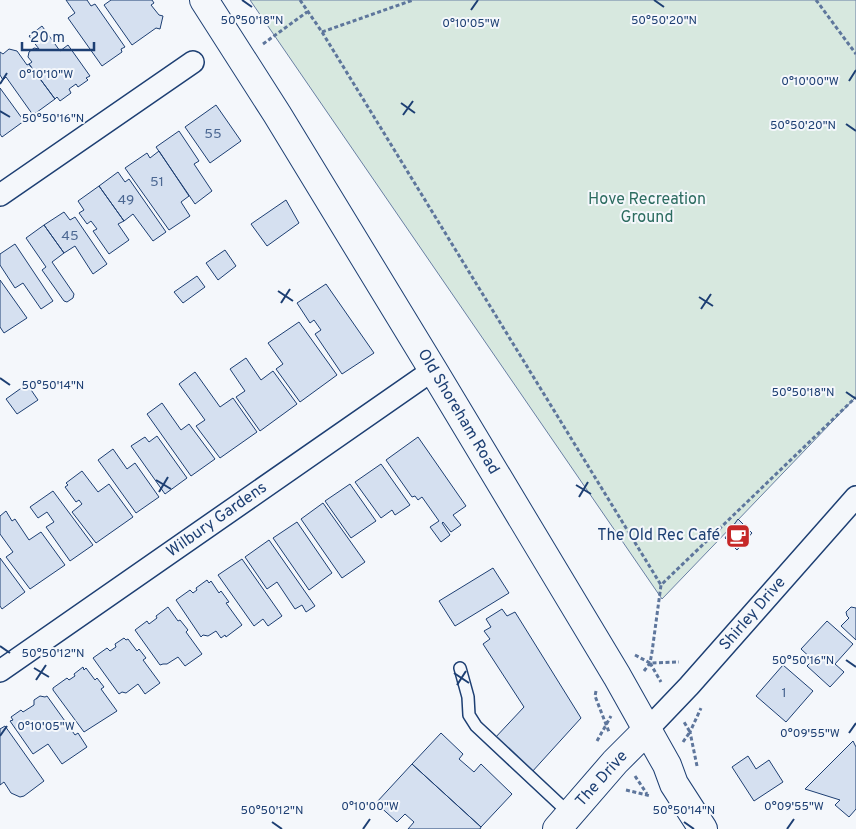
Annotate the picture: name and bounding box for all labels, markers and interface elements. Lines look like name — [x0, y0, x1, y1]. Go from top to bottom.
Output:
text: 50°50'18"N — [221, 13, 283, 29]
text: 50°50'20"N — [631, 13, 697, 29]
text: 0°10'05"W — [442, 16, 500, 32]
scale bar — [22, 20, 95, 52]
text: 20 m — [30, 29, 65, 48]
text: 0°10'10"W — [19, 67, 73, 83]
text: 0°10'00"W — [781, 74, 839, 90]
text: 50°50'16"N — [22, 111, 84, 127]
text: 50°50'20"N — [770, 118, 836, 134]
house number: 55 — [204, 126, 222, 143]
house number: 51 — [150, 174, 164, 191]
park label: Hove Recreation Ground — [588, 190, 706, 228]
house number: 49 — [118, 192, 134, 209]
house number: 45 — [61, 228, 79, 245]
street label: Old Shoreham Road — [413, 346, 503, 478]
text: 50°50'14"N — [22, 378, 84, 394]
text: 50°50'18"N — [772, 385, 834, 401]
street label: Wilbury Gardens — [163, 478, 271, 562]
cafe icon: The Old Rec Café — [725, 523, 751, 549]
place label: The Old Rec Café — [597, 526, 720, 546]
street label: Shirley Drive — [715, 573, 791, 655]
text: 50°50'12"N — [22, 646, 84, 662]
text: 50°50'16"N — [772, 653, 834, 669]
house number: 1 — [781, 685, 787, 702]
text: 0°10'05"W — [17, 719, 75, 735]
text: 0°09'55"W — [780, 726, 840, 742]
street label: The Drive — [572, 747, 632, 811]
text: 0°10'00"W — [341, 799, 399, 815]
text: 0°09'55"W — [764, 799, 824, 815]
text: 50°50'12"N — [241, 803, 303, 819]
text: 50°50'14"N — [653, 803, 715, 819]

